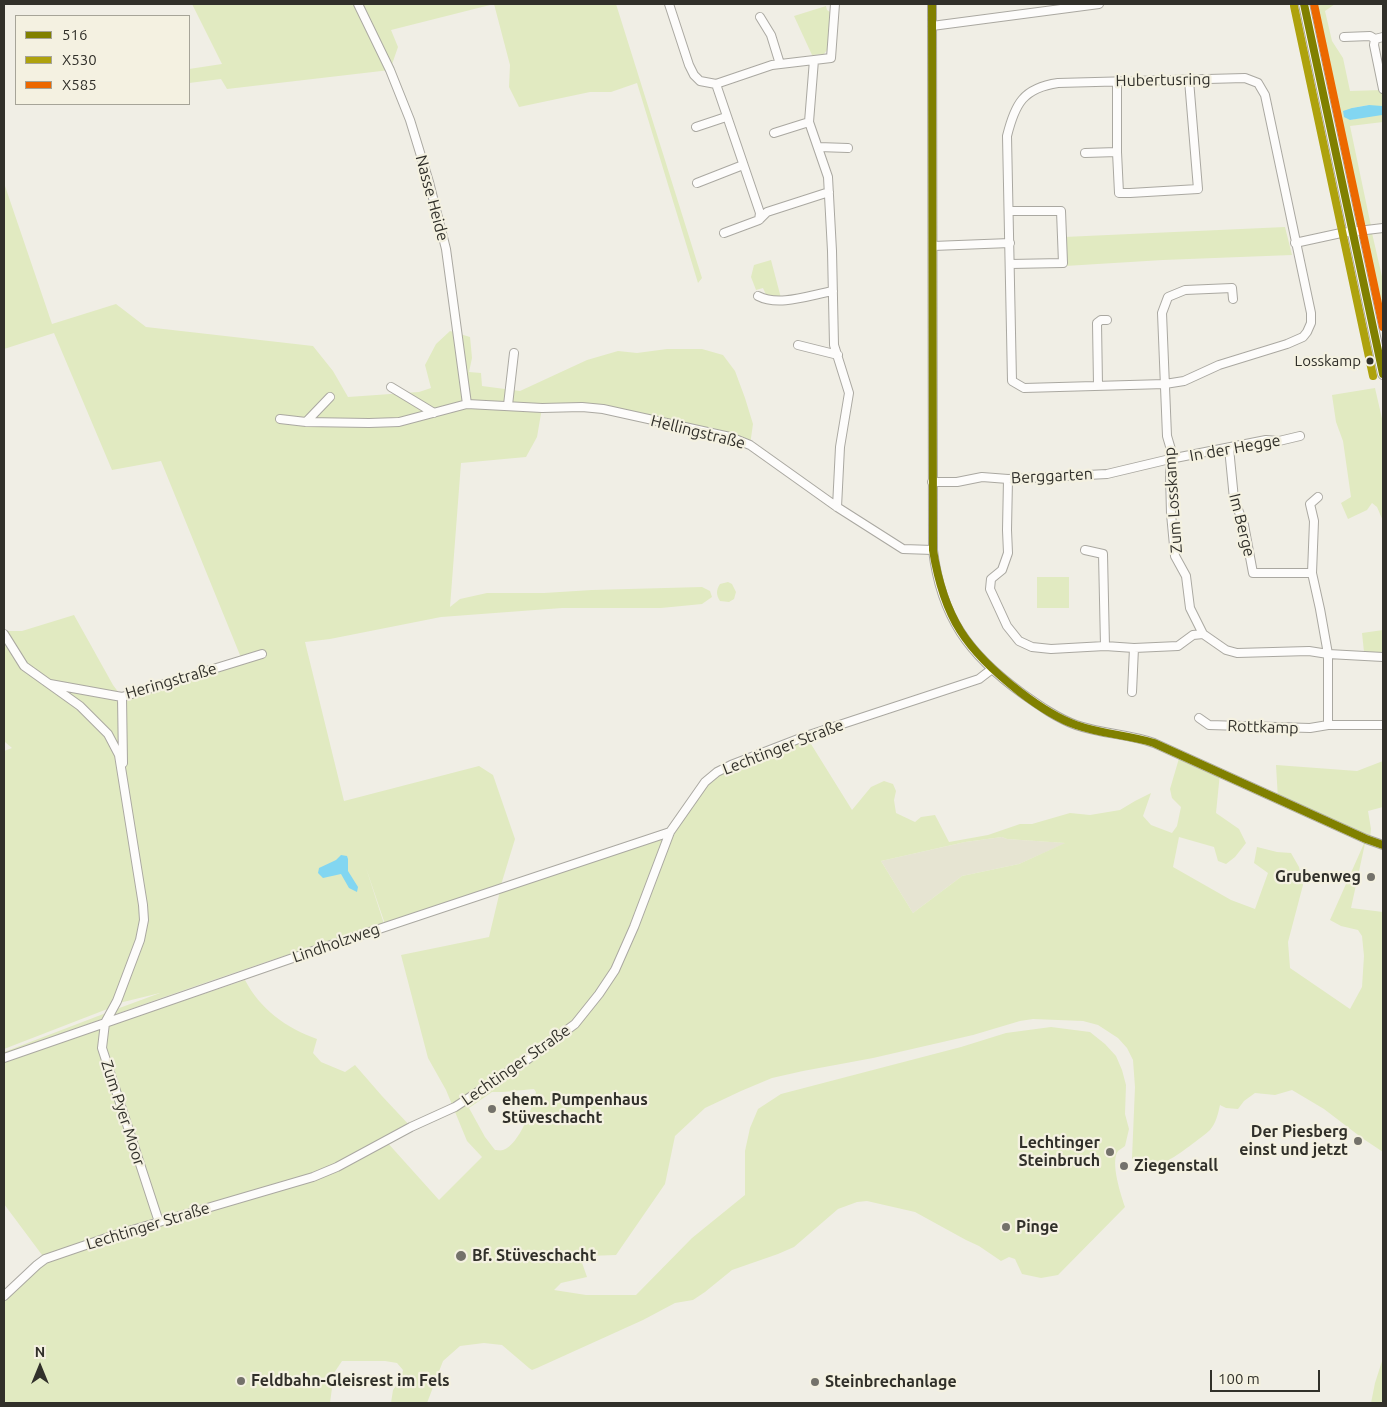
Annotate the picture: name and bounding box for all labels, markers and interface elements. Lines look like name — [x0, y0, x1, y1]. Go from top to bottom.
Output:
legend — [15, 15, 190, 105]
text: 516 — [62, 26, 87, 43]
text: X530 — [62, 51, 97, 68]
street label: Hubertusring — [1115, 70, 1211, 90]
text: X585 — [62, 76, 97, 93]
street label: Nasse Heide — [411, 153, 453, 243]
place label: Losskamp — [1295, 352, 1361, 370]
marker: Losskamp — [1365, 356, 1375, 366]
street label: Hellingstraße — [649, 411, 747, 453]
street label: In der Hegge — [1188, 431, 1282, 465]
street label: Zum Losskamp — [1160, 446, 1186, 554]
street label: Berggarten — [1011, 464, 1093, 488]
street label: Im Berge — [1225, 491, 1259, 559]
street label: Heringstraße — [123, 659, 219, 703]
street label: Lechtinger Straße — [720, 715, 846, 779]
street label: Rottkamp — [1227, 716, 1299, 738]
place label: Grubenweg — [1275, 867, 1361, 887]
marker: Grubenweg — [1365, 871, 1377, 883]
street label: Lindholzweg — [290, 919, 382, 967]
street label: Lechtinger Straße — [458, 1020, 574, 1110]
street label: Zum Pyer Moor — [97, 1058, 149, 1168]
place label: ehem. Pumpenhaus Stüveschacht — [502, 1090, 648, 1128]
marker: ehem. Pumpenhaus Stüveschacht — [486, 1103, 498, 1115]
place label: Der Piesberg einst und jetzt — [1239, 1122, 1348, 1160]
place label: Lechtinger Steinbruch — [1019, 1133, 1100, 1171]
marker: Der Piesberg einst und jetzt — [1352, 1135, 1364, 1147]
marker: Lechtinger Steinbruch — [1104, 1146, 1116, 1158]
place label: Ziegenstall — [1134, 1156, 1218, 1176]
marker: Ziegenstall — [1118, 1160, 1130, 1172]
street label: Lechtinger Straße — [84, 1198, 212, 1254]
place label: Pinge — [1016, 1217, 1059, 1237]
marker: Pinge — [1000, 1221, 1012, 1233]
place label: Bf. Stüveschacht — [472, 1246, 596, 1266]
marker: Bf. Stüveschacht — [454, 1249, 468, 1263]
north arrow — [15, 1342, 65, 1392]
text: N — [35, 1344, 45, 1360]
scale bar — [1212, 1360, 1322, 1392]
text: 100 m — [1218, 1370, 1260, 1387]
place label: Feldbahn-Gleisrest im Fels — [251, 1371, 450, 1391]
place label: Steinbrechanlage — [825, 1372, 957, 1392]
marker: Feldbahn-Gleisrest im Fels — [235, 1375, 247, 1387]
marker: Steinbrechanlage — [809, 1376, 821, 1388]

